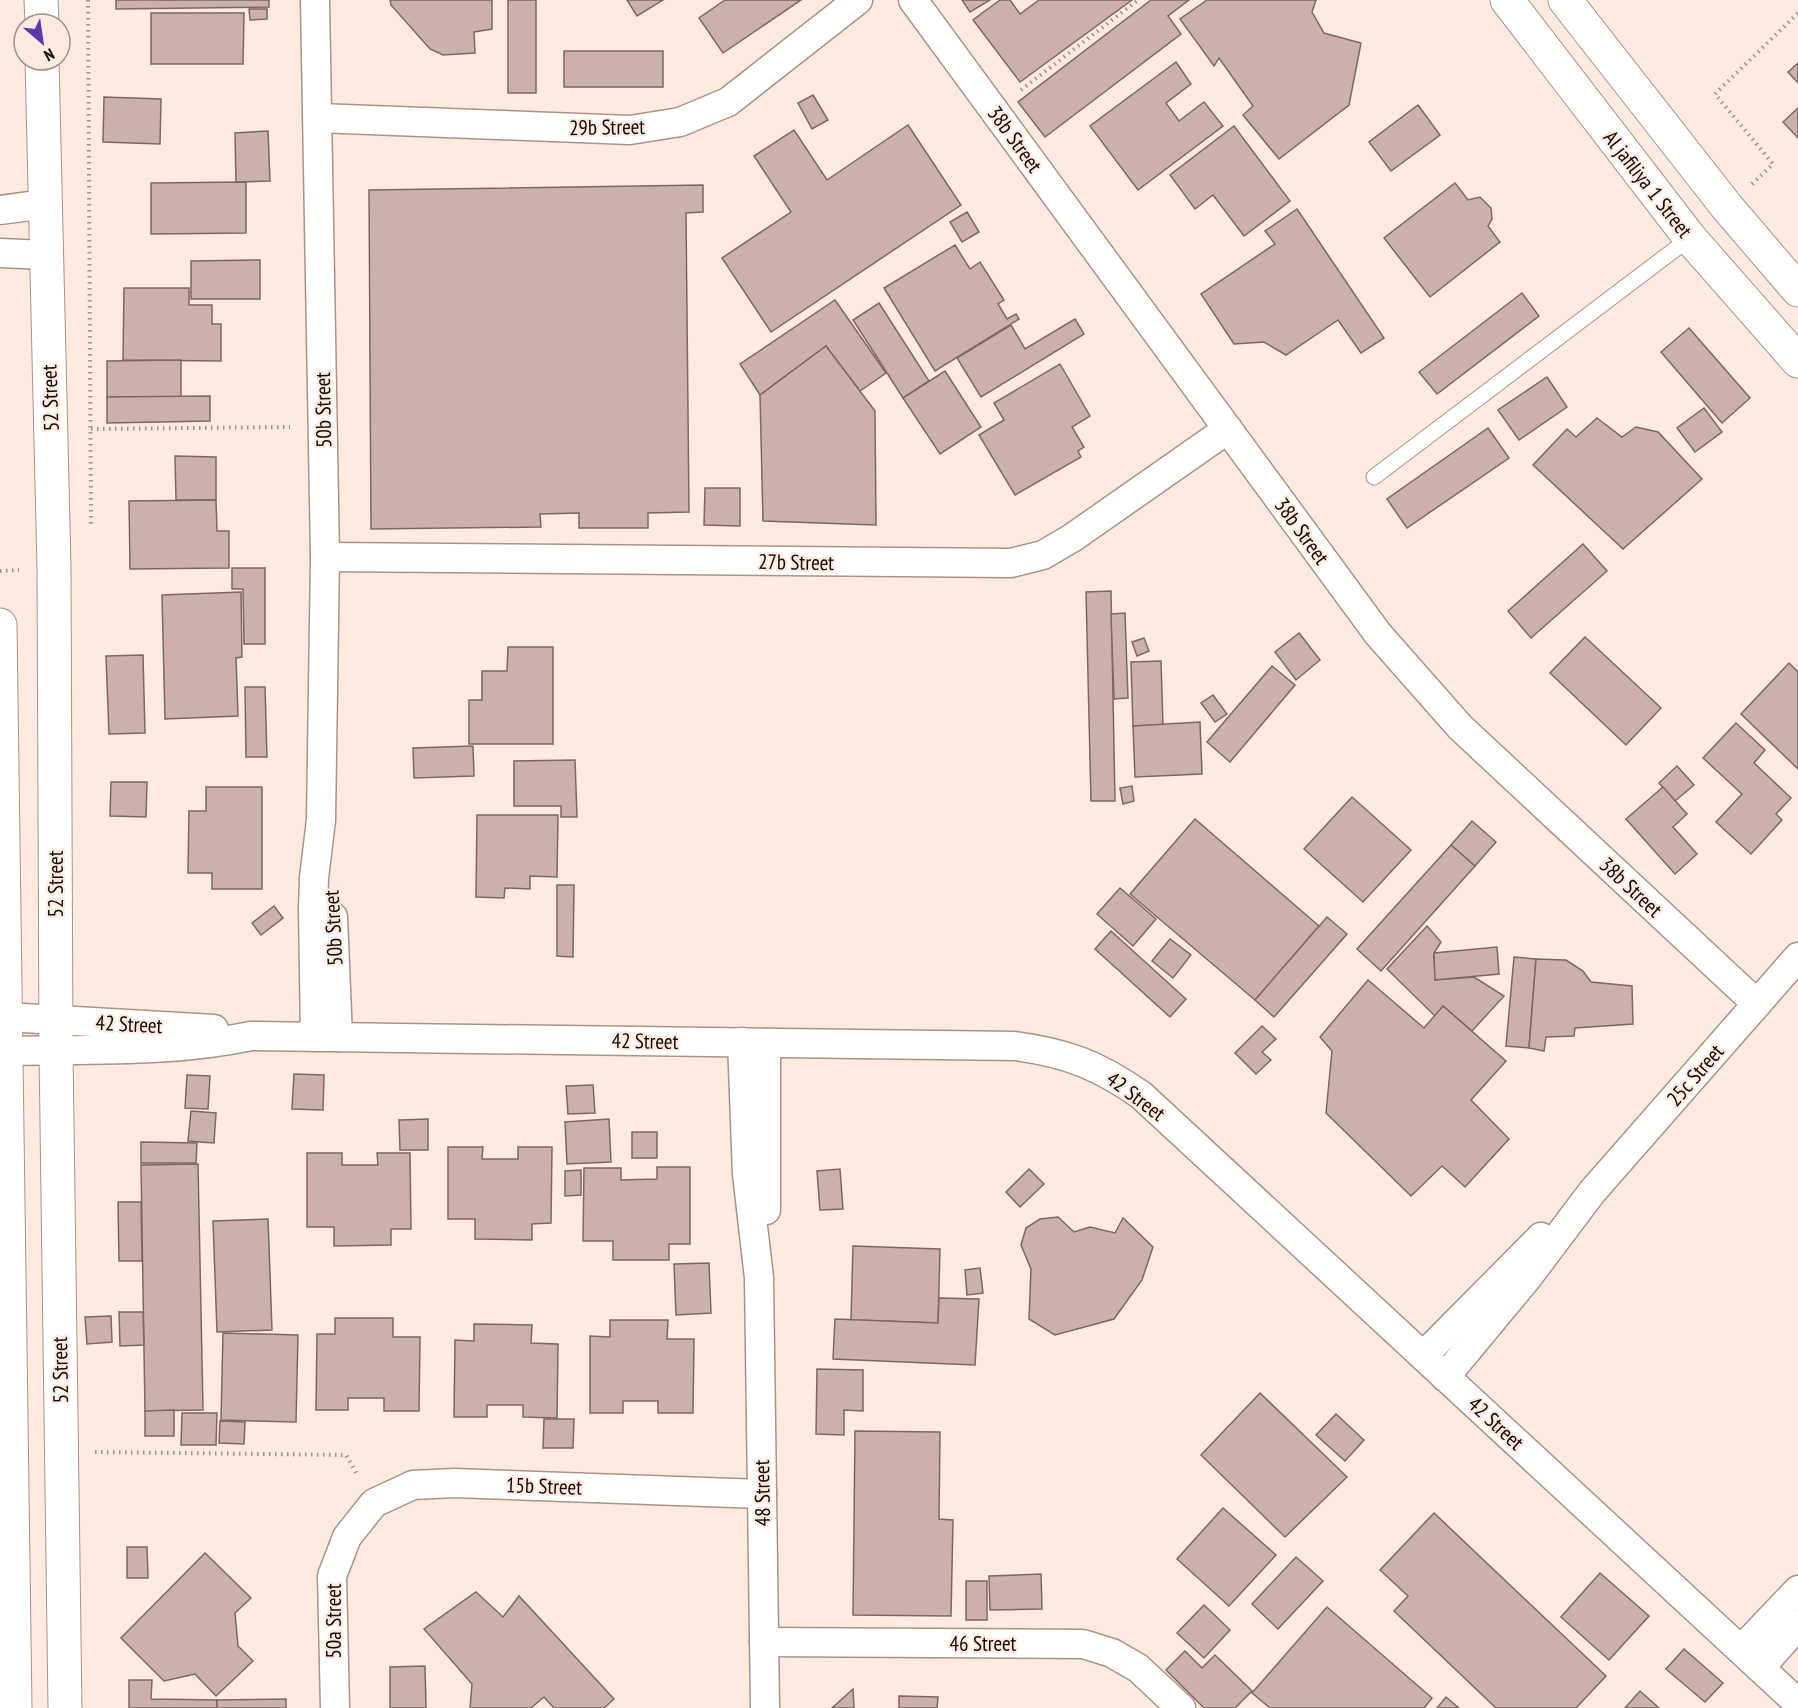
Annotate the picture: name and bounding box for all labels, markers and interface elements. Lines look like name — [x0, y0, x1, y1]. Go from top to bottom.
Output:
north arrow — [12, 12, 72, 72]
text: N — [41, 44, 58, 66]
street label: 38b Street — [982, 100, 1048, 178]
street label: 29b Street — [569, 113, 645, 141]
street label: Al jafiliya 1 Street — [1598, 125, 1698, 243]
street label: 52 Street — [35, 364, 65, 432]
street label: 50b Street — [309, 372, 337, 448]
street label: 38b Street — [1269, 492, 1335, 570]
street label: 27b Street — [758, 548, 834, 576]
street label: 52 Street — [42, 850, 69, 917]
street label: 38b Street — [1594, 851, 1668, 923]
street label: 50b Street — [318, 889, 348, 967]
street label: 42 Street — [95, 1009, 163, 1039]
street label: 42 Street — [611, 1027, 679, 1055]
street label: 25c Street — [1661, 1038, 1730, 1112]
street label: 42 Street — [1101, 1065, 1171, 1127]
street label: 52 Street — [46, 1336, 74, 1404]
street label: 42 Street — [1462, 1390, 1530, 1456]
street label: 48 Street — [748, 1459, 776, 1527]
street label: 15b Street — [506, 1471, 583, 1501]
street label: 50a Street — [320, 1583, 347, 1659]
street label: 46 Street — [950, 1630, 1017, 1657]

